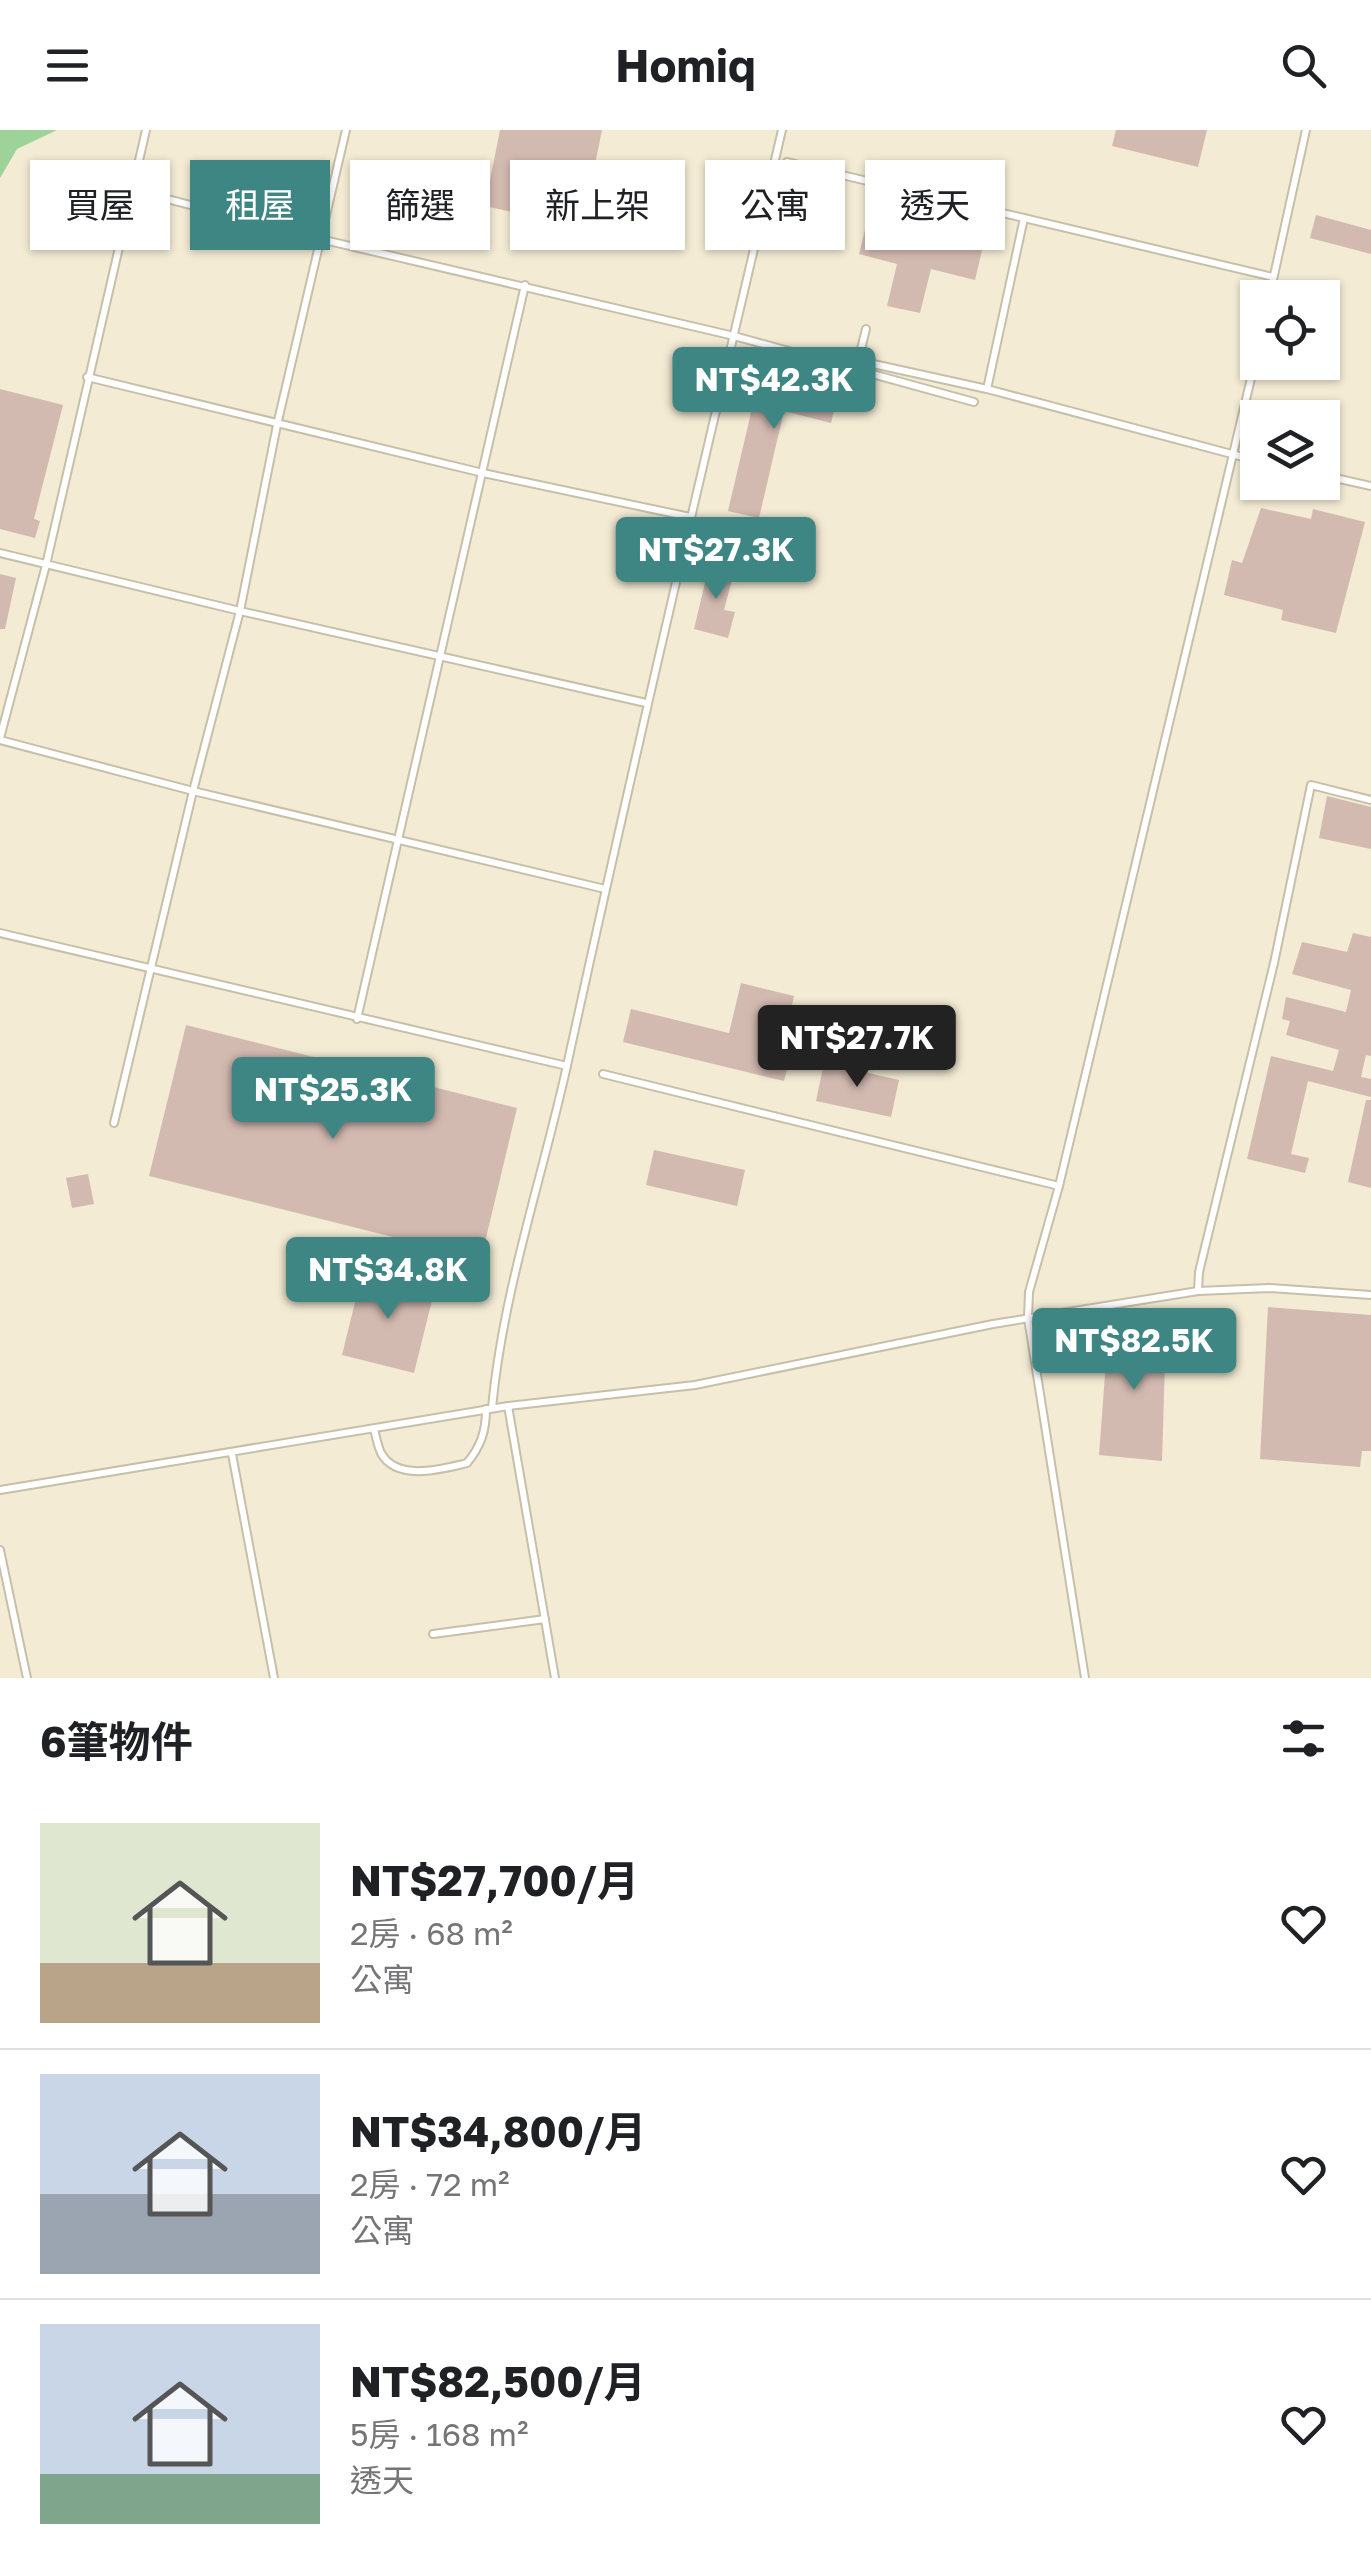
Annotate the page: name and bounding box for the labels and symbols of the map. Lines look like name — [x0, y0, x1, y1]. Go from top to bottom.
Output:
pin: NT$42.3K — [671, 347, 877, 432]
pin: NT$27.3K — [613, 517, 819, 602]
pin: NT$27.7K — [754, 1005, 960, 1090]
pin: NT$25.3K — [230, 1057, 436, 1142]
pin: NT$34.8K — [285, 1237, 491, 1322]
pin: NT$82.5K — [1031, 1308, 1237, 1393]

